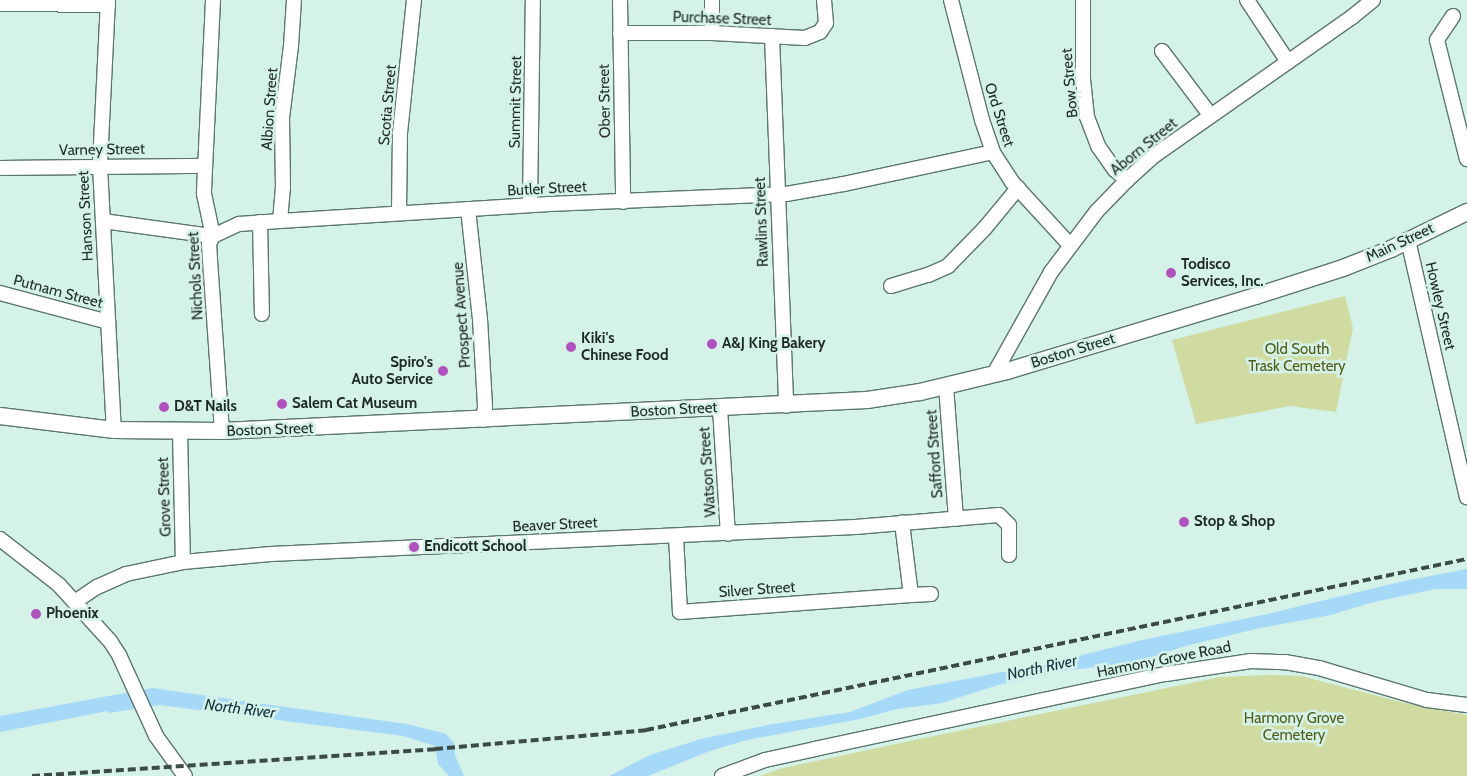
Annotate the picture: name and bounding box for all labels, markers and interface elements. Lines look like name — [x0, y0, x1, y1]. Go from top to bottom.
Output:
street label: Purchase Street — [672, 8, 772, 30]
street label: Bow Street — [1058, 47, 1082, 119]
street label: Summit Street — [506, 55, 526, 149]
street label: Scotia Street — [376, 64, 400, 146]
street label: Ober Street — [595, 64, 615, 138]
street label: Albion Street — [258, 67, 282, 151]
street label: Ord Street — [980, 81, 1018, 149]
street label: Aborn Street — [1107, 115, 1181, 179]
street label: Varney Street — [59, 140, 145, 160]
street label: Hanson Street — [75, 170, 97, 262]
street label: Rawlins Street — [751, 177, 773, 267]
street label: Butler Street — [507, 178, 587, 200]
street label: Main Street — [1363, 219, 1437, 267]
street label: Nichols Street — [185, 231, 207, 321]
place label: Todisco Services, Inc. — [1181, 255, 1264, 290]
street label: Howley Street — [1421, 260, 1459, 352]
street label: Prospect Avenue — [449, 261, 475, 369]
marker: Todisco Services, Inc. — [1165, 267, 1177, 279]
street label: Putnam Street — [11, 271, 105, 313]
place label: Kiki's Chinese Food — [581, 329, 668, 364]
street label: Boston Street — [1029, 330, 1117, 372]
place label: A&J King Bakery — [722, 335, 826, 353]
marker: A&J King Bakery — [706, 338, 718, 350]
park label: Old South Trask Cemetery — [1248, 340, 1346, 375]
marker: Kiki's Chinese Food — [565, 341, 577, 353]
place label: Spiro's Auto Service — [352, 353, 433, 388]
marker: Spiro's Auto Service — [437, 365, 449, 377]
place label: Salem Cat Museum — [292, 395, 417, 413]
place label: D&T Nails — [174, 398, 237, 416]
marker: Salem Cat Museum — [276, 398, 288, 410]
street label: Boston Street — [630, 399, 718, 421]
marker: D&T Nails — [158, 401, 170, 413]
street label: Safford Street — [923, 409, 947, 499]
street label: Boston Street — [226, 419, 314, 441]
street label: Watson Street — [696, 426, 720, 518]
street label: Grove Street — [155, 457, 175, 537]
place label: Stop & Shop — [1194, 513, 1275, 531]
street label: Beaver Street — [512, 514, 598, 536]
marker: Stop & Shop — [1178, 516, 1190, 528]
place label: Endicott School — [424, 538, 527, 556]
marker: Endicott School — [408, 541, 420, 553]
street label: Silver Street — [718, 578, 796, 602]
place label: Phoenix — [46, 605, 99, 623]
marker: Phoenix — [30, 608, 42, 620]
street label: Harmony Grove Road — [1095, 638, 1233, 682]
water label: North River — [1005, 651, 1079, 685]
water label: North River — [204, 695, 276, 723]
park label: Harmony Grove Cemetery — [1244, 709, 1344, 744]

